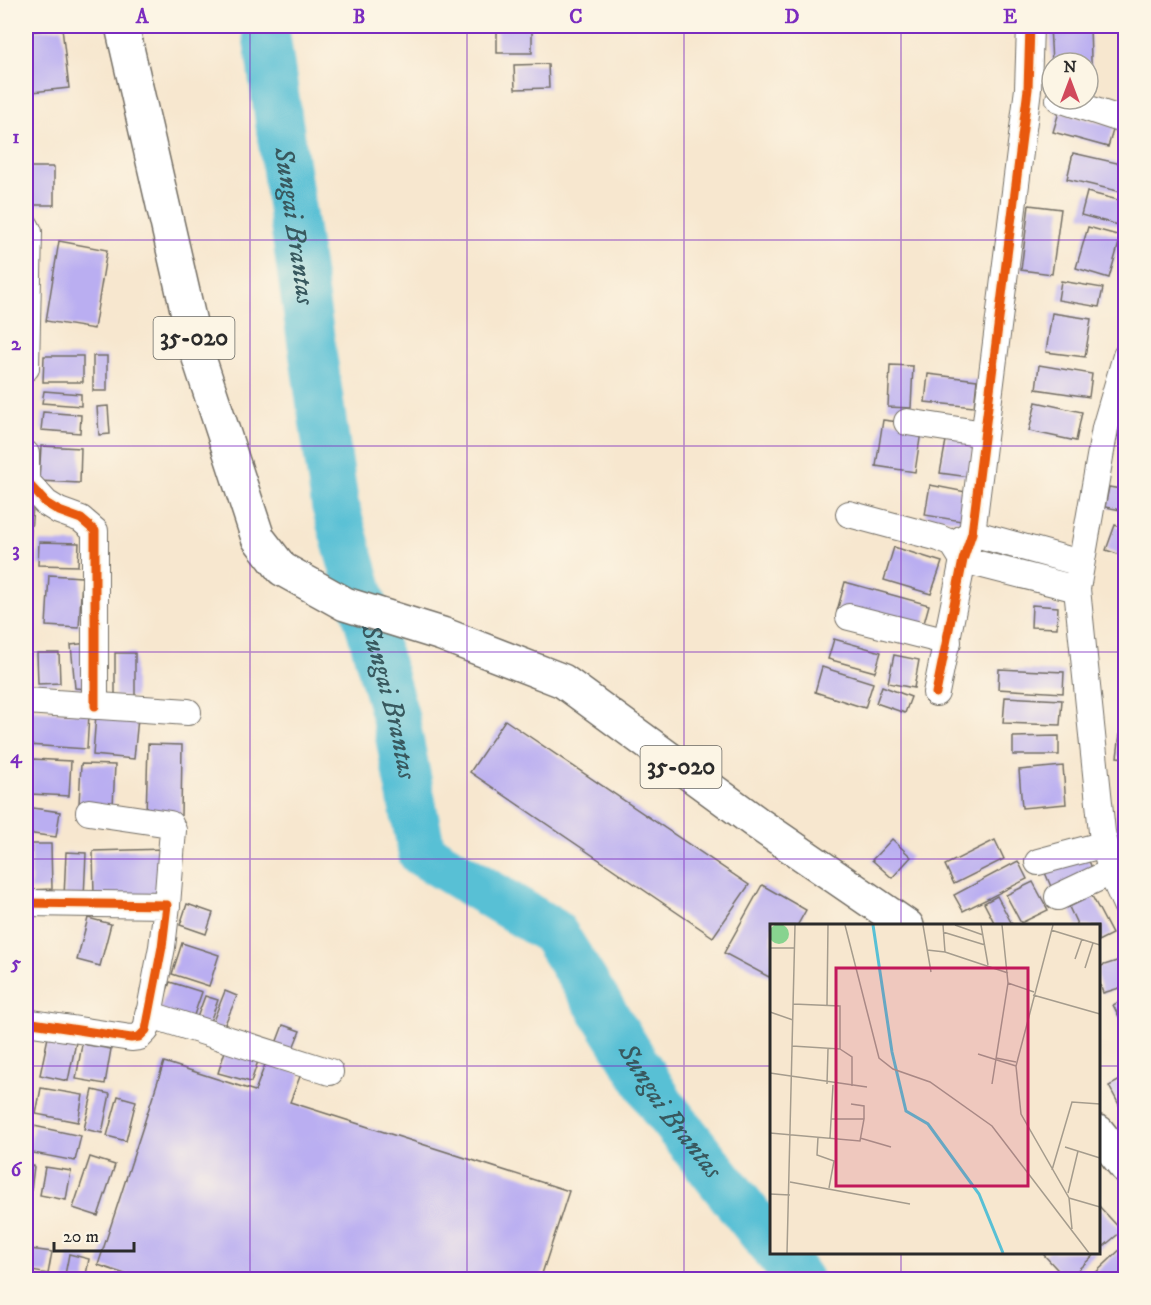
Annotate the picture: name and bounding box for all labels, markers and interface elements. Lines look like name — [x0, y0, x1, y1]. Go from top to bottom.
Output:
text: A — [135, 5, 150, 30]
text: B — [353, 5, 365, 30]
text: C — [569, 5, 583, 30]
text: D — [785, 5, 800, 30]
text: E — [1003, 5, 1017, 30]
north arrow — [1040, 51, 1100, 111]
text: N — [1063, 57, 1077, 77]
text: 1 — [12, 125, 20, 150]
water label: Sungai Brantas — [266, 144, 323, 308]
road number: 35-020 — [154, 317, 234, 359]
text: 2 — [11, 332, 22, 357]
text: 3 — [12, 538, 20, 563]
water label: Sungai Brantas — [352, 619, 424, 783]
text: 4 — [10, 745, 23, 770]
road number: 35-020 — [640, 746, 722, 788]
inset map — [770, 924, 1100, 1254]
text: 5 — [10, 951, 21, 976]
water label: Sungai Brantas — [610, 1036, 730, 1186]
text: 6 — [11, 1158, 23, 1183]
scale bar — [54, 1215, 134, 1253]
text: 20 m — [63, 1226, 99, 1248]

